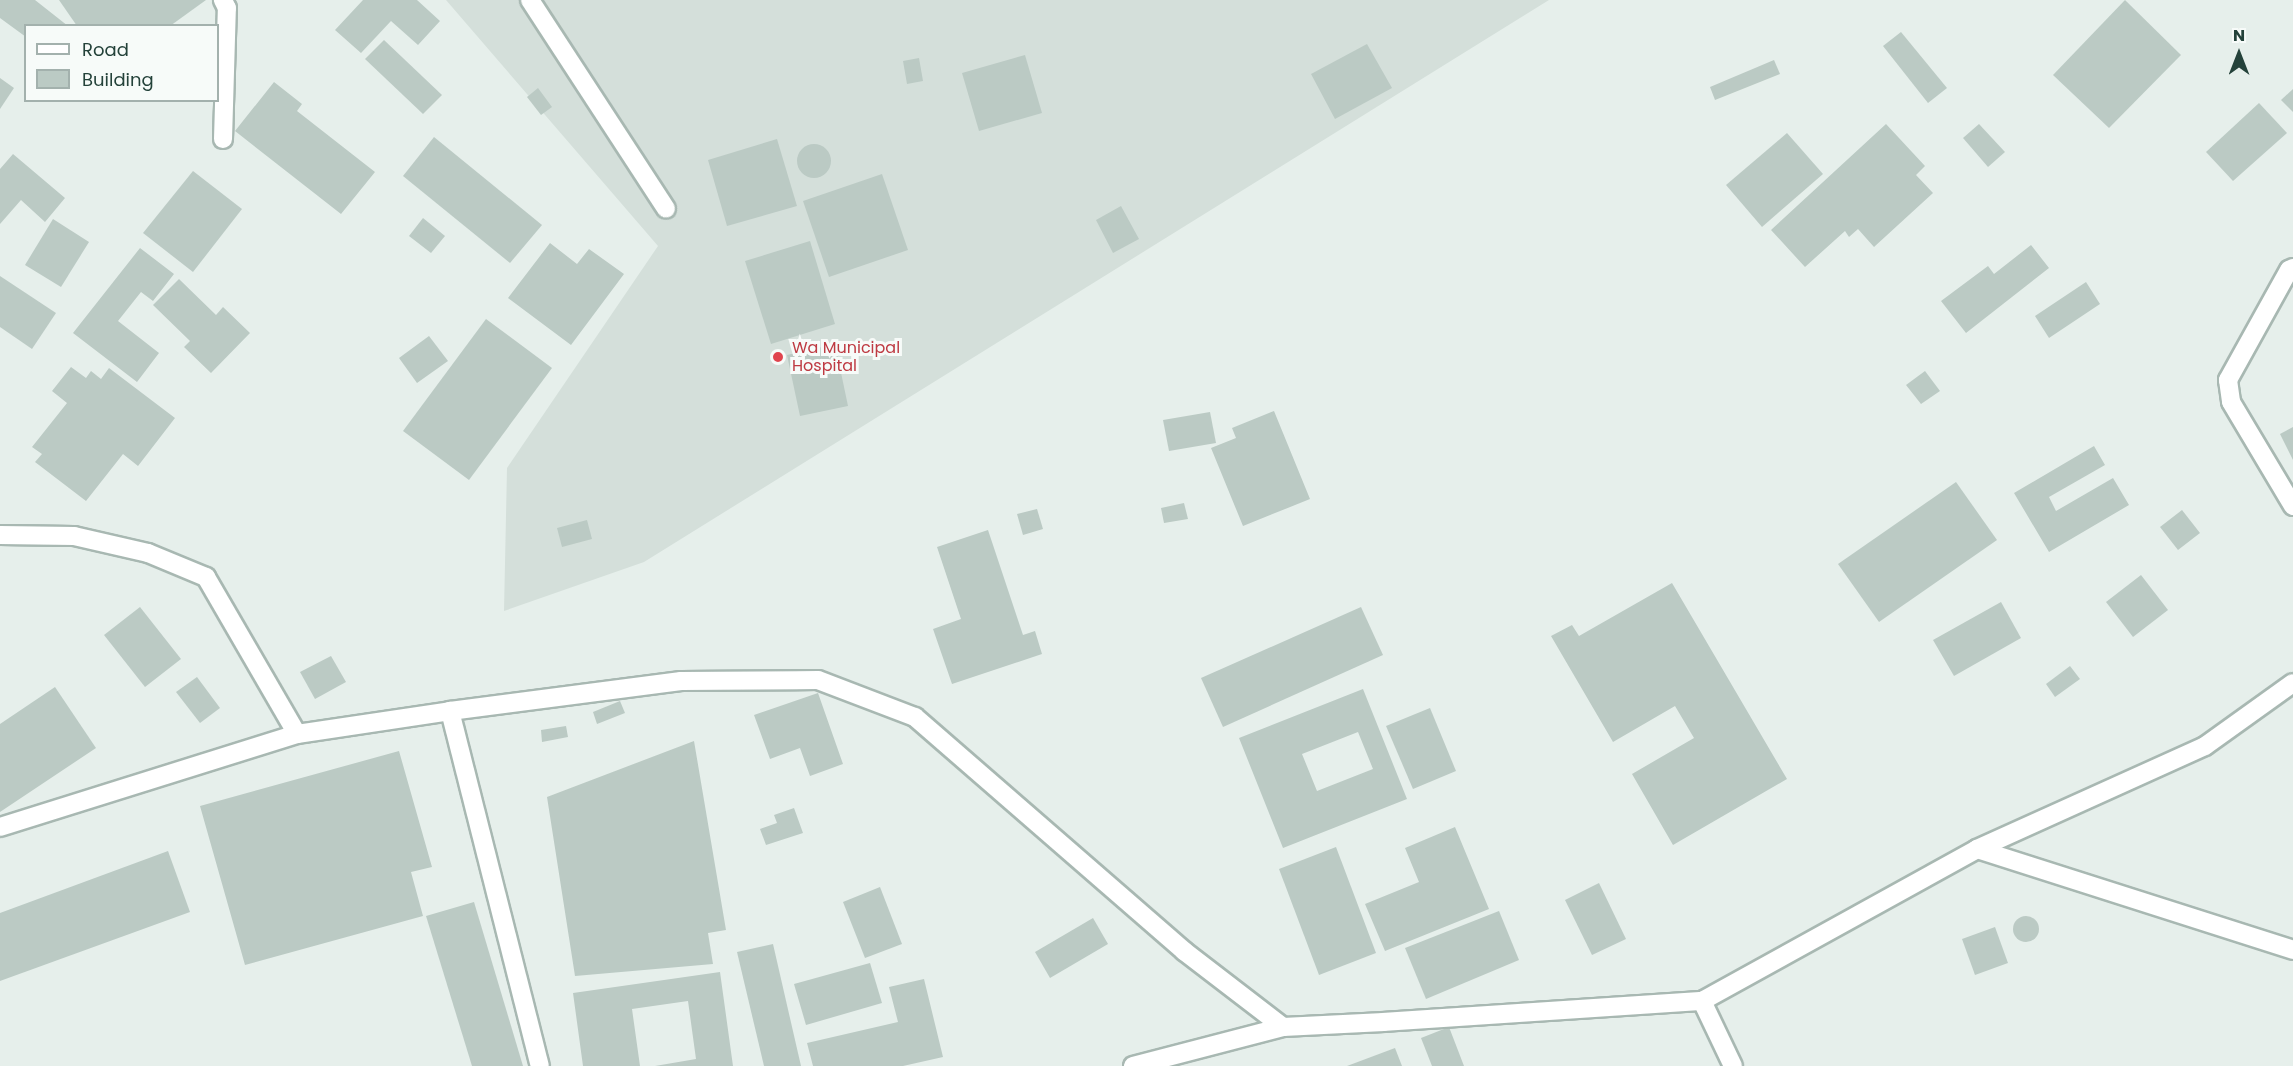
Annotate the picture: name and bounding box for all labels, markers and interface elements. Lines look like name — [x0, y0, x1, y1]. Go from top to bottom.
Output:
legend — [24, 24, 219, 102]
north arrow — [2209, 24, 2269, 84]
text: N — [2233, 24, 2245, 47]
text: Road — [82, 37, 129, 62]
text: Building — [82, 67, 154, 92]
place label: Wa Municipal Hospital — [792, 338, 900, 376]
marker: Wa Municipal Hospital — [769, 348, 787, 366]

